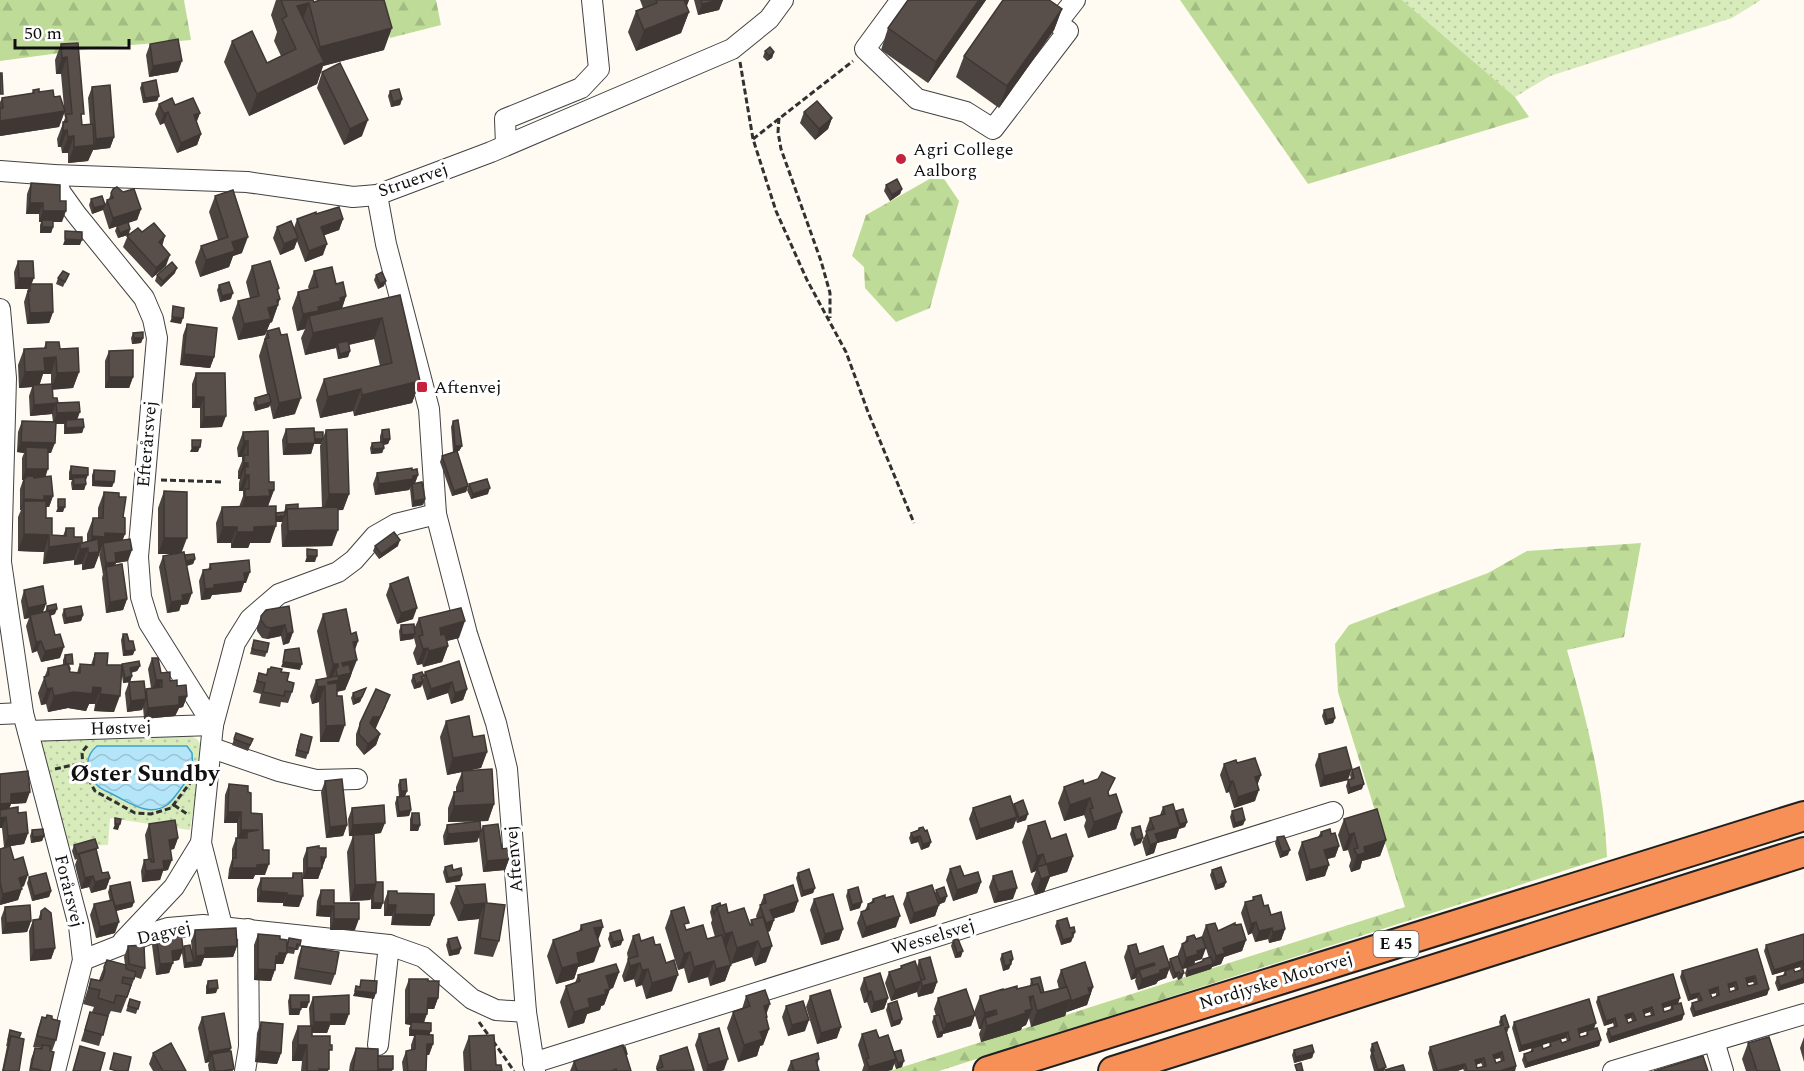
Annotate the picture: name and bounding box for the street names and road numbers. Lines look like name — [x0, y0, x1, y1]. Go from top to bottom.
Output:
street label: Struervej — [374, 155, 452, 205]
street label: Efterårsvej — [130, 399, 164, 489]
street label: Høstvej — [90, 713, 152, 743]
street label: Aftenvej — [498, 824, 530, 894]
street label: Forårsvej — [47, 852, 91, 930]
street label: Wesselsvej — [888, 911, 978, 963]
street label: Dagvej — [134, 914, 194, 952]
road number: E 45 — [1374, 931, 1418, 957]
street label: Nordjyske Motorvej — [1196, 945, 1356, 1017]

